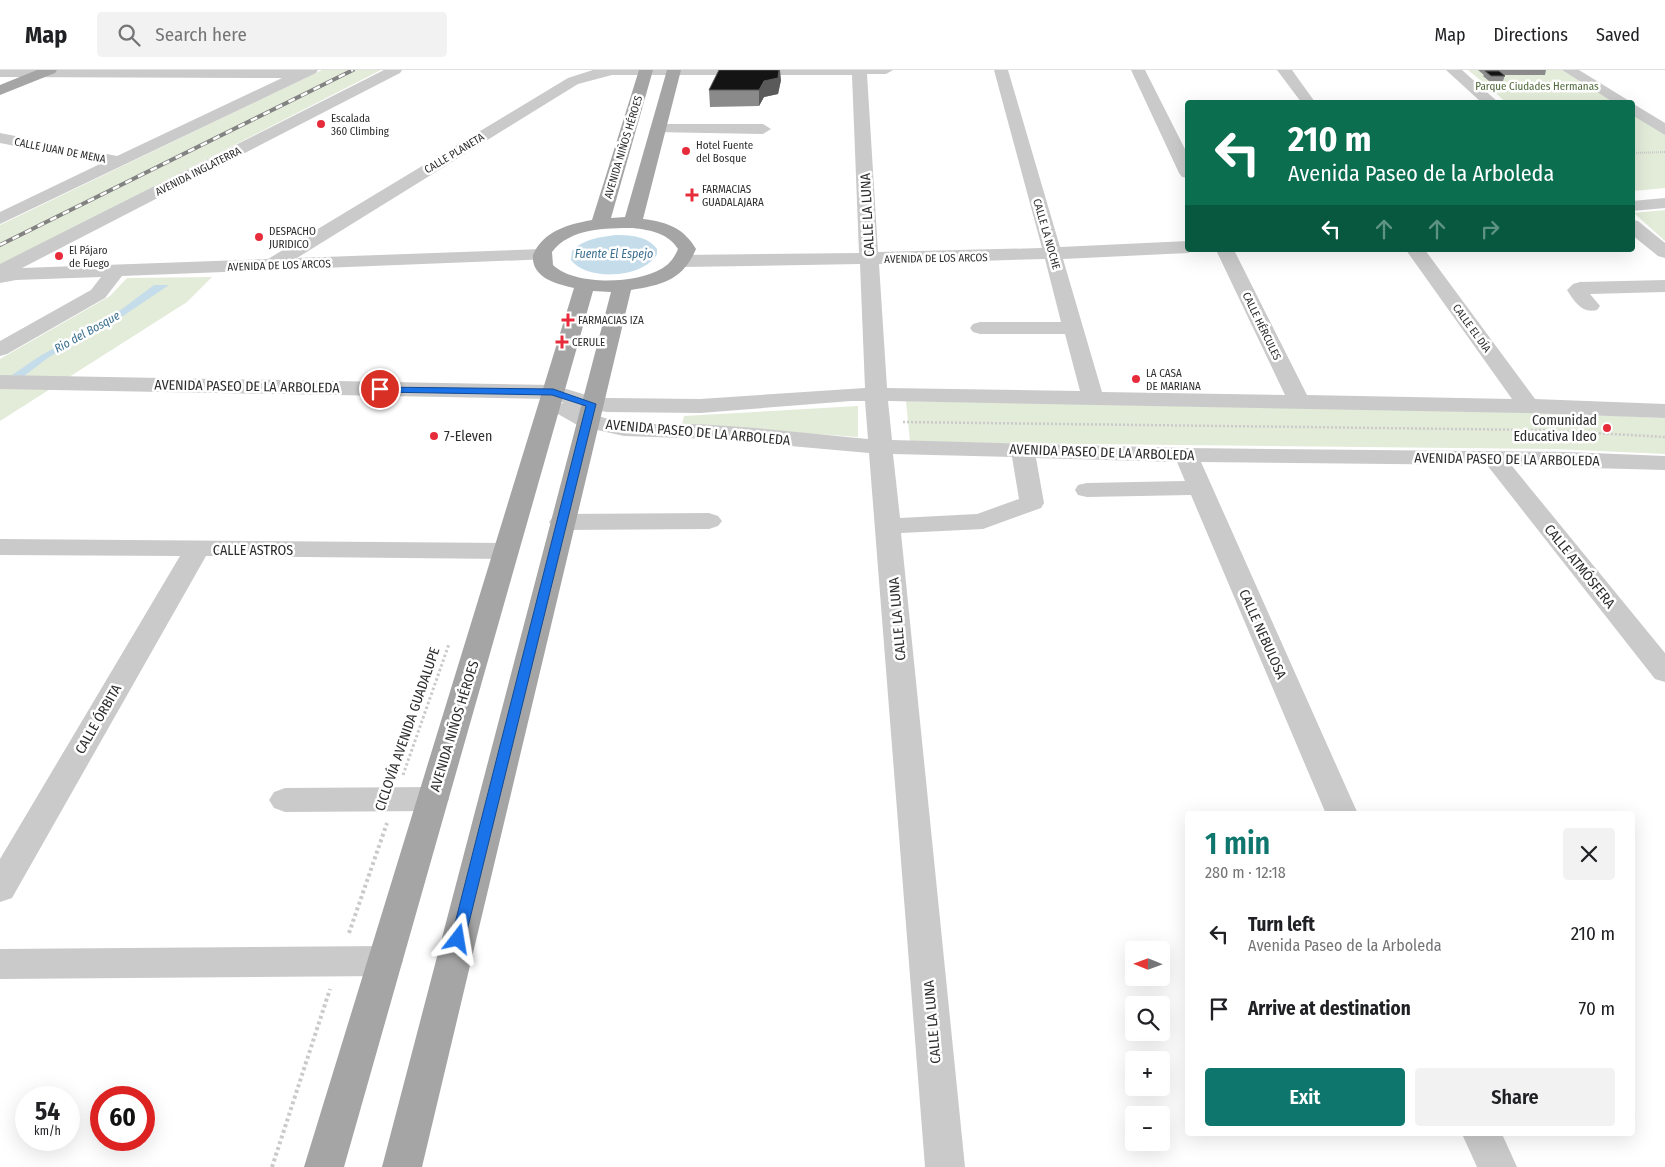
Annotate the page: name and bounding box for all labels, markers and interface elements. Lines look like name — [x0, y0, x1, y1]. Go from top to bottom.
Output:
search box — [97, 12, 447, 57]
text: Map — [25, 21, 67, 49]
icon: search — [115, 21, 143, 49]
text: Search here — [155, 23, 247, 46]
text: Map — [1434, 24, 1466, 46]
text: Directions — [1494, 24, 1568, 46]
text: Saved — [1596, 24, 1640, 46]
park label: Parque Ciudades Hermanas — [1475, 80, 1599, 93]
street label: AVENIDA NIÑOS HÉROES — [601, 93, 645, 200]
place label: Escalada 360 Climbing — [331, 112, 390, 138]
marker: Escalada 360 Climbing — [315, 118, 327, 130]
text: 210 m — [1288, 118, 1372, 160]
icon: left — [1205, 120, 1270, 185]
street label: CALLE PLANETA — [422, 130, 487, 176]
street label: CALLE JUAN DE MENA — [13, 135, 107, 166]
place label: Hotel Fuente del Bosque — [696, 139, 753, 165]
street label: AVENIDA INGLATERRA — [153, 144, 244, 199]
marker: Hotel Fuente del Bosque — [680, 145, 692, 157]
text: Avenida Paseo de la Arboleda — [1288, 160, 1554, 187]
street label: CALLE LA LUNA — [857, 172, 878, 257]
place label: FARMACIAS GUADALAJARA — [702, 183, 764, 209]
marker: FARMACIAS GUADALAJARA — [686, 189, 698, 201]
street label: CALLE LA NOCHE — [1030, 197, 1063, 271]
icon: left — [1317, 215, 1345, 243]
icon: ahead — [1370, 215, 1398, 243]
icon: ahead — [1423, 215, 1451, 243]
icon: right — [1476, 215, 1504, 243]
place label: DESPACHO JURIDICO — [269, 225, 316, 251]
marker: DESPACHO JURIDICO — [253, 231, 265, 243]
place label: El Pájaro de Fuego — [69, 244, 110, 270]
water label: Fuente El Espejo — [575, 247, 653, 261]
marker: El Pájaro de Fuego — [53, 250, 65, 262]
street label: AVENIDA DE LOS ARCOS — [884, 251, 988, 266]
street label: AVENIDA DE LOS ARCOS — [227, 257, 331, 274]
street label: CALLE HÉRCULES — [1240, 290, 1285, 363]
street label: CALLE EL DÍA — [1450, 301, 1494, 355]
water label: Rio del Bosque — [52, 308, 122, 356]
marker: FARMACIAS IZA — [562, 314, 574, 326]
place label: FARMACIAS IZA — [578, 314, 644, 327]
marker: CERULE — [556, 336, 568, 348]
place label: CERULE — [572, 336, 605, 349]
place label: LA CASA DE MARIANA — [1146, 367, 1201, 393]
pin — [359, 368, 401, 410]
marker: LA CASA DE MARIANA — [1130, 373, 1142, 385]
icon: arrive — [366, 375, 394, 403]
street label: AVENIDA PASEO DE LA ARBOLEDA — [154, 376, 340, 397]
place label: Comunidad Educativa Ideo — [1513, 412, 1597, 445]
street label: AVENIDA PASEO DE LA ARBOLEDA — [605, 416, 792, 449]
marker: Comunidad Educativa Ideo — [1601, 422, 1613, 434]
place label: 7-Eleven — [444, 428, 492, 445]
marker: 7-Eleven — [428, 430, 440, 442]
street label: AVENIDA PASEO DE LA ARBOLEDA — [1009, 441, 1196, 464]
street label: AVENIDA PASEO DE LA ARBOLEDA — [1414, 449, 1600, 470]
street label: CALLE ATMÓSFERA — [1541, 520, 1620, 612]
street label: CALLE ASTROS — [213, 542, 293, 559]
street label: CALLE LA LUNA — [885, 576, 910, 661]
street label: CALLE NEBULOSA — [1235, 587, 1290, 682]
street label: CICLOVÍA AVENIDA GUADALUPE — [370, 644, 444, 813]
street label: AVENIDA NIÑOS HÉROES — [425, 658, 483, 794]
street label: CALLE ÓRBITA — [71, 680, 126, 757]
text: 1 min — [1205, 826, 1270, 862]
button: close — [1563, 828, 1615, 880]
text: 280 m · 12:18 — [1205, 863, 1286, 882]
position arrow — [431, 912, 483, 964]
text: Turn left — [1248, 913, 1315, 936]
icon: left — [1205, 920, 1233, 948]
text: 210 m — [1571, 922, 1615, 945]
text: Avenida Paseo de la Arboleda — [1248, 936, 1442, 955]
north arrow — [1125, 941, 1170, 986]
map controls — [1125, 941, 1170, 1151]
street label: CALLE LA LUNA — [920, 979, 945, 1064]
icon: arrive — [1205, 995, 1233, 1023]
button: search — [1125, 996, 1170, 1041]
text: Arrive at destination — [1248, 997, 1411, 1020]
text: 70 m — [1579, 997, 1615, 1020]
button: + — [1125, 1051, 1170, 1096]
button: Exit — [1205, 1068, 1405, 1126]
button: Share — [1415, 1068, 1615, 1126]
speed limit sign: 60 — [90, 1086, 155, 1151]
text: 54 — [35, 1097, 60, 1127]
button: − — [1125, 1106, 1170, 1151]
text: km/h — [34, 1124, 61, 1138]

